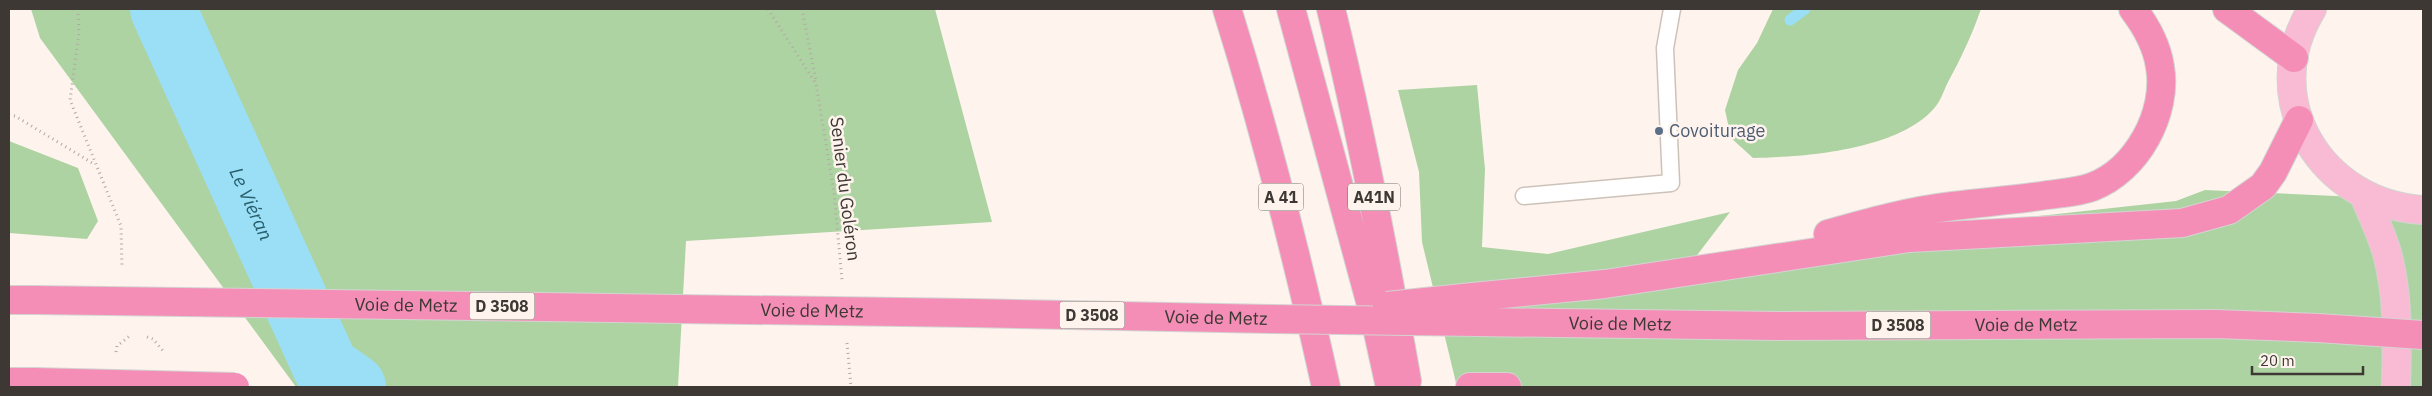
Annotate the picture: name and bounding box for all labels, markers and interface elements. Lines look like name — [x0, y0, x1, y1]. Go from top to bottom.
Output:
street label: Senier du Goléron — [825, 116, 866, 262]
place label: Covoiturage — [1669, 119, 1765, 142]
marker: Covoiturage — [1653, 125, 1665, 137]
water label: Le Viéran — [224, 164, 278, 244]
road number: A 41 — [1258, 183, 1304, 210]
road number: A41N — [1348, 183, 1400, 210]
street label: Voie de Metz — [354, 292, 458, 317]
road number: D 3508 — [470, 292, 534, 320]
street label: Voie de Metz — [760, 298, 864, 323]
road number: D 3508 — [1060, 302, 1124, 328]
street label: Voie de Metz — [1164, 305, 1268, 330]
street label: Voie de Metz — [1568, 311, 1672, 336]
road number: D 3508 — [1866, 312, 1930, 338]
street label: Voie de Metz — [1974, 313, 2078, 336]
scale bar — [2252, 344, 2363, 376]
text: 20 m — [2260, 351, 2295, 370]

